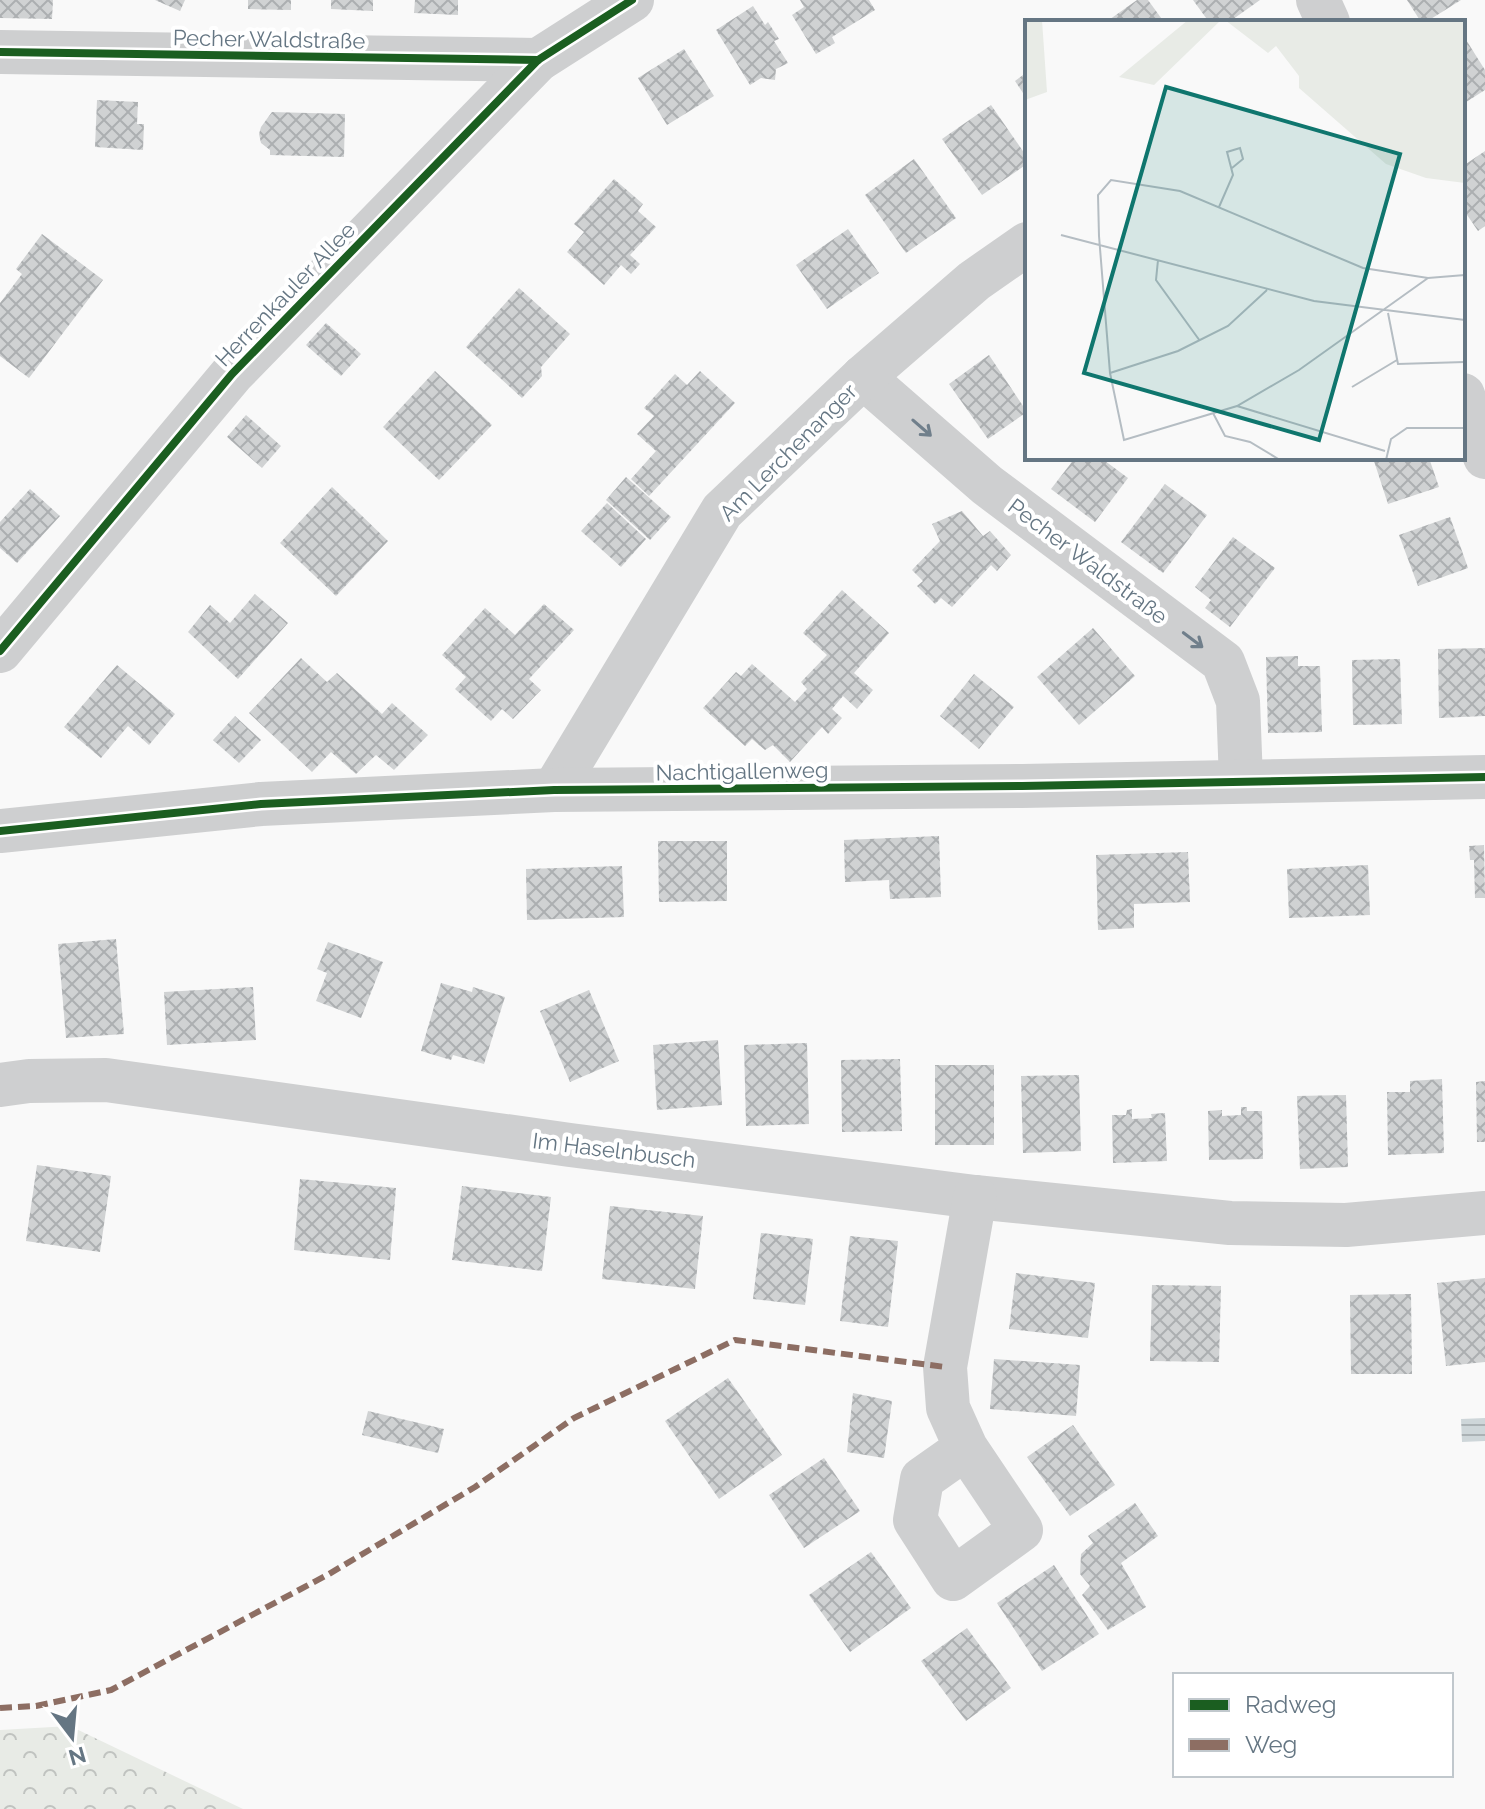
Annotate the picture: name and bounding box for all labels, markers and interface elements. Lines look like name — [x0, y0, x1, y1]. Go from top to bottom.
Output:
inset map — [1025, 20, 1465, 460]
street label: Pecher Waldstraße — [173, 24, 366, 54]
street label: Herrenkauler Allee — [210, 217, 360, 371]
street label: Am Lerchenanger — [714, 378, 862, 526]
one-way arrow — [912, 419, 932, 437]
street label: Pecher Waldstraße — [1003, 493, 1173, 629]
one-way arrow — [1182, 631, 1203, 648]
street label: Nachtigallenweg — [655, 756, 829, 786]
street label: Im Haselnbusch — [531, 1127, 697, 1173]
legend — [1173, 1673, 1453, 1777]
text: Radweg — [1245, 1690, 1337, 1719]
north arrow — [32, 1697, 112, 1777]
text: Weg — [1245, 1730, 1297, 1759]
text: N — [66, 1741, 89, 1771]

